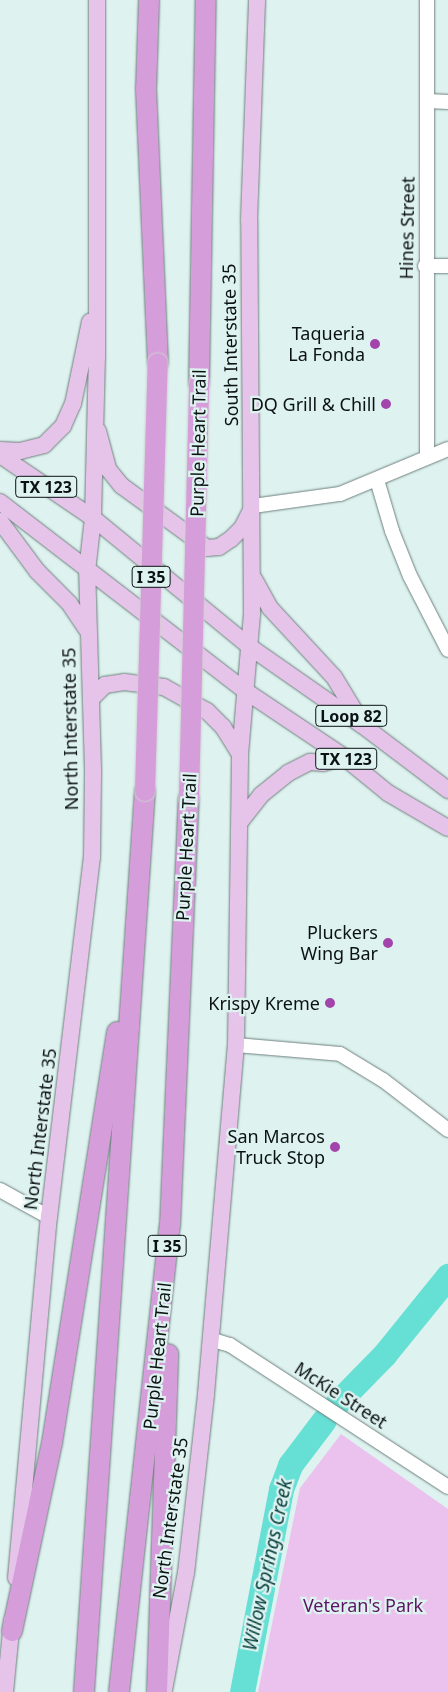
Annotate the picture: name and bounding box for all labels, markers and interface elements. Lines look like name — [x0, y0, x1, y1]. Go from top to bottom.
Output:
street label: Hines Street — [395, 176, 419, 280]
street label: South Interstate 35 — [218, 263, 242, 427]
place label: Taqueria La Fonda — [288, 323, 365, 366]
marker: Taqueria La Fonda — [369, 338, 381, 350]
street label: Purple Heart Trail — [186, 369, 210, 517]
place label: DQ Grill & Chill — [251, 393, 376, 415]
marker: DQ Grill & Chill — [380, 398, 392, 410]
road number: TX 123 — [15, 474, 77, 501]
road number: I 35 — [131, 564, 171, 590]
street label: North Interstate 35 — [58, 647, 82, 811]
road number: Loop 82 — [315, 702, 387, 729]
road number: TX 123 — [315, 746, 377, 772]
street label: Purple Heart Trail — [171, 773, 201, 921]
place label: Pluckers Wing Bar — [301, 922, 378, 964]
marker: Pluckers Wing Bar — [382, 937, 394, 949]
place label: Krispy Kreme — [208, 992, 320, 1014]
marker: Krispy Kreme — [324, 997, 336, 1009]
street label: North Interstate 35 — [19, 1047, 61, 1211]
place label: San Marcos Truck Stop — [228, 1126, 325, 1168]
marker: San Marcos Truck Stop — [329, 1141, 341, 1153]
road number: I 35 — [147, 1232, 187, 1260]
street label: Purple Heart Trail — [139, 1281, 175, 1431]
street label: McKie Street — [291, 1357, 391, 1433]
street label: North Interstate 35 — [148, 1436, 192, 1600]
water label: Willow Springs Creek — [239, 1477, 297, 1653]
park label: Veteran's Park — [303, 1594, 423, 1616]

